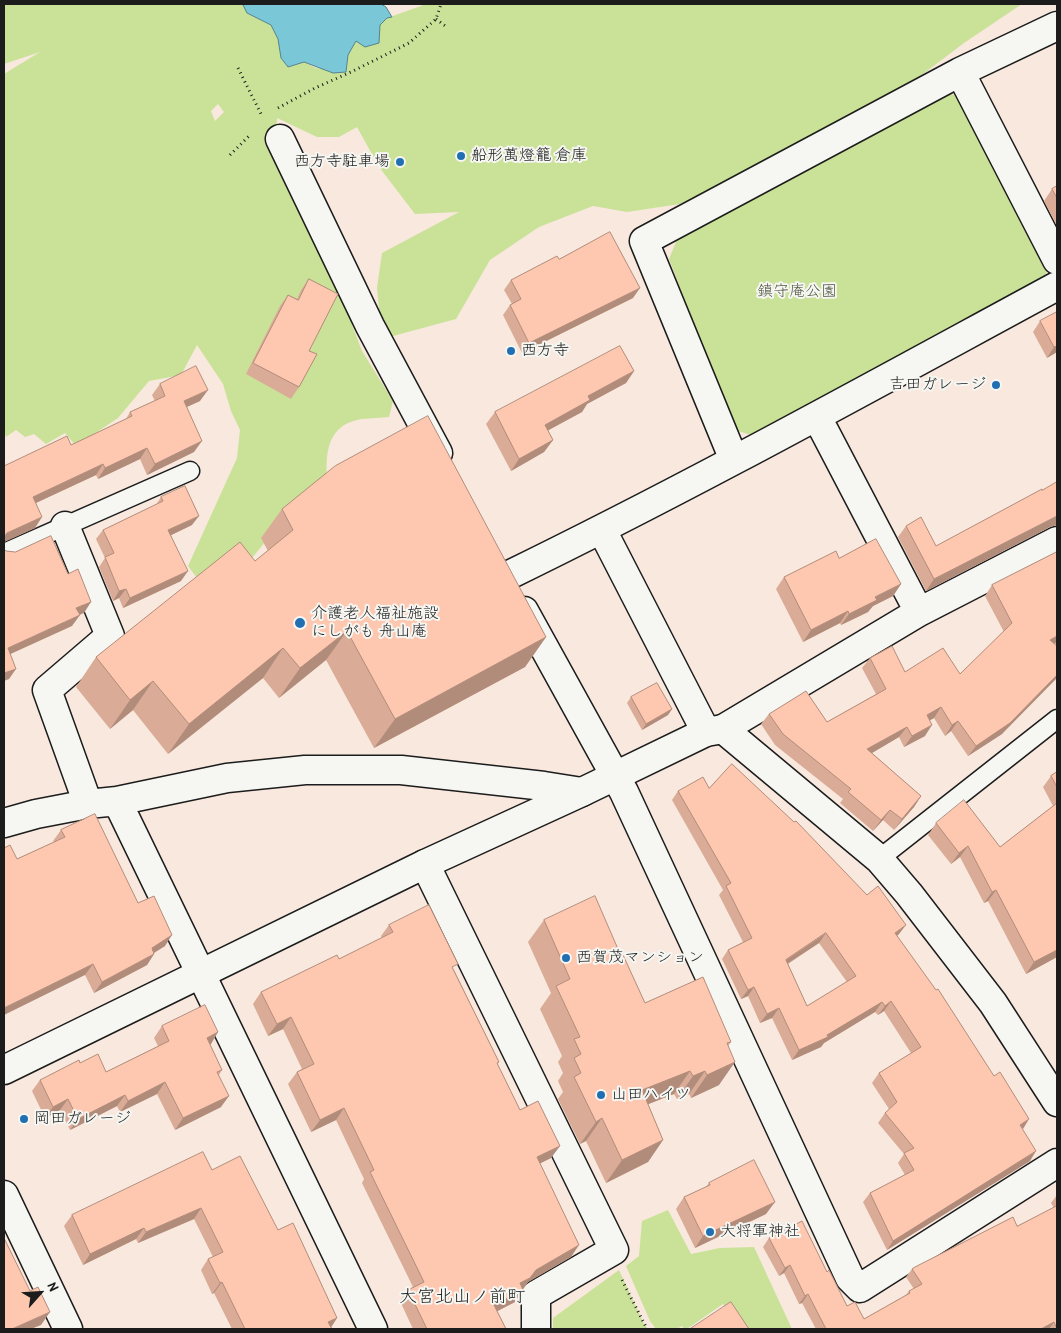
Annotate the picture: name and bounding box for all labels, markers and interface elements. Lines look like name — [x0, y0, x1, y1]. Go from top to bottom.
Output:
place label: 船形萬燈籠 倉庫 — [471, 146, 587, 166]
marker: 船形萬燈籠 倉庫 — [455, 150, 467, 162]
place label: 西方寺駐車場 — [294, 152, 390, 172]
marker: 西方寺駐車場 — [394, 156, 406, 168]
park label: 鎮守庵公園 — [757, 282, 837, 302]
place label: 西方寺 — [521, 341, 569, 361]
marker: 西方寺 — [505, 345, 517, 357]
place label: 吉田ガレージ — [889, 375, 986, 395]
marker: 吉田ガレージ — [990, 379, 1002, 391]
place label: 介護老人福祉施設 にしがも 舟山庵 — [311, 604, 439, 642]
marker: 介護老人福祉施設 にしがも 舟山庵 — [293, 616, 307, 630]
place label: 西賀茂マンション — [576, 948, 704, 968]
marker: 西賀茂マンション — [560, 952, 572, 964]
place label: 山田ハイツ — [611, 1085, 691, 1105]
marker: 山田ハイツ — [595, 1089, 607, 1101]
place label: 岡田ガレージ — [34, 1109, 131, 1129]
marker: 岡田ガレージ — [18, 1113, 30, 1125]
place label: 大将軍神社 — [720, 1222, 800, 1242]
marker: 大将軍神社 — [704, 1226, 716, 1238]
north arrow — [15, 1268, 65, 1318]
text: N — [44, 1279, 64, 1294]
district label: 大宮北山ノ前町 — [399, 1286, 525, 1308]

